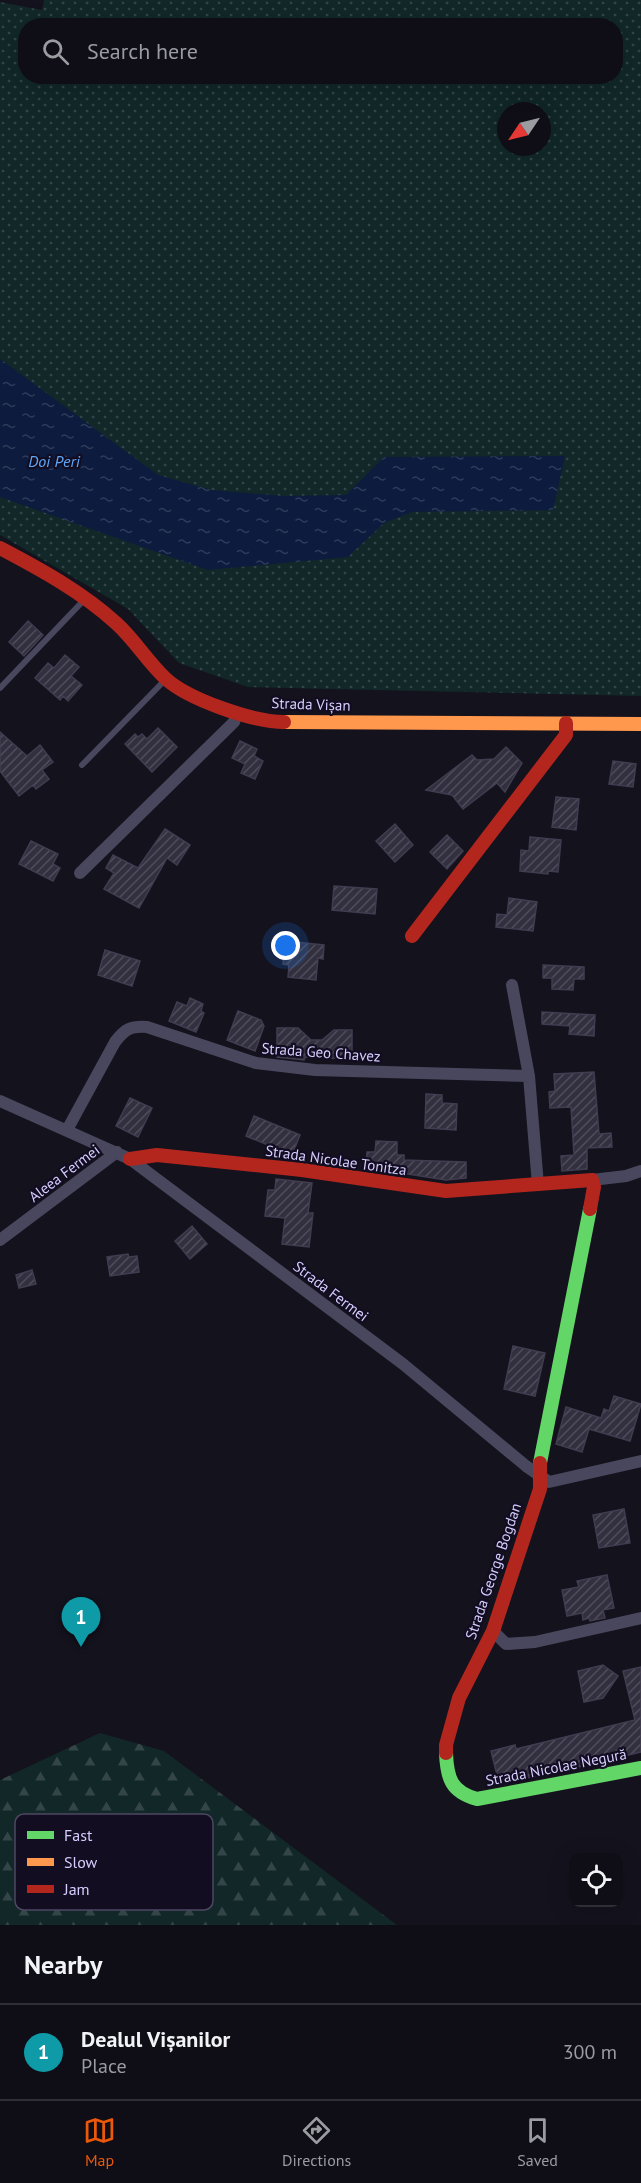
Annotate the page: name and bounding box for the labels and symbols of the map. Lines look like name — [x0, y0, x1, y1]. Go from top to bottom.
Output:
north arrow — [497, 102, 551, 156]
water label: Doi Peri — [28, 451, 81, 471]
street label: Strada Vișan — [271, 693, 351, 715]
your location — [271, 931, 300, 960]
street label: Strada Geo Chavez — [261, 1038, 381, 1066]
street label: Aleea Fermei — [25, 1140, 103, 1206]
street label: Strada Nicolae Tonitza — [264, 1141, 408, 1179]
street label: Strada Fermei — [290, 1257, 372, 1325]
street label: Strada George Bogdan — [461, 1500, 525, 1642]
pin: 1 — [62, 1598, 100, 1647]
street label: Strada Nicolae Negură — [484, 1744, 628, 1790]
legend — [15, 1814, 213, 1910]
text: Fast — [64, 1825, 93, 1845]
text: Slow — [64, 1852, 98, 1872]
text: Jam — [63, 1879, 90, 1899]

